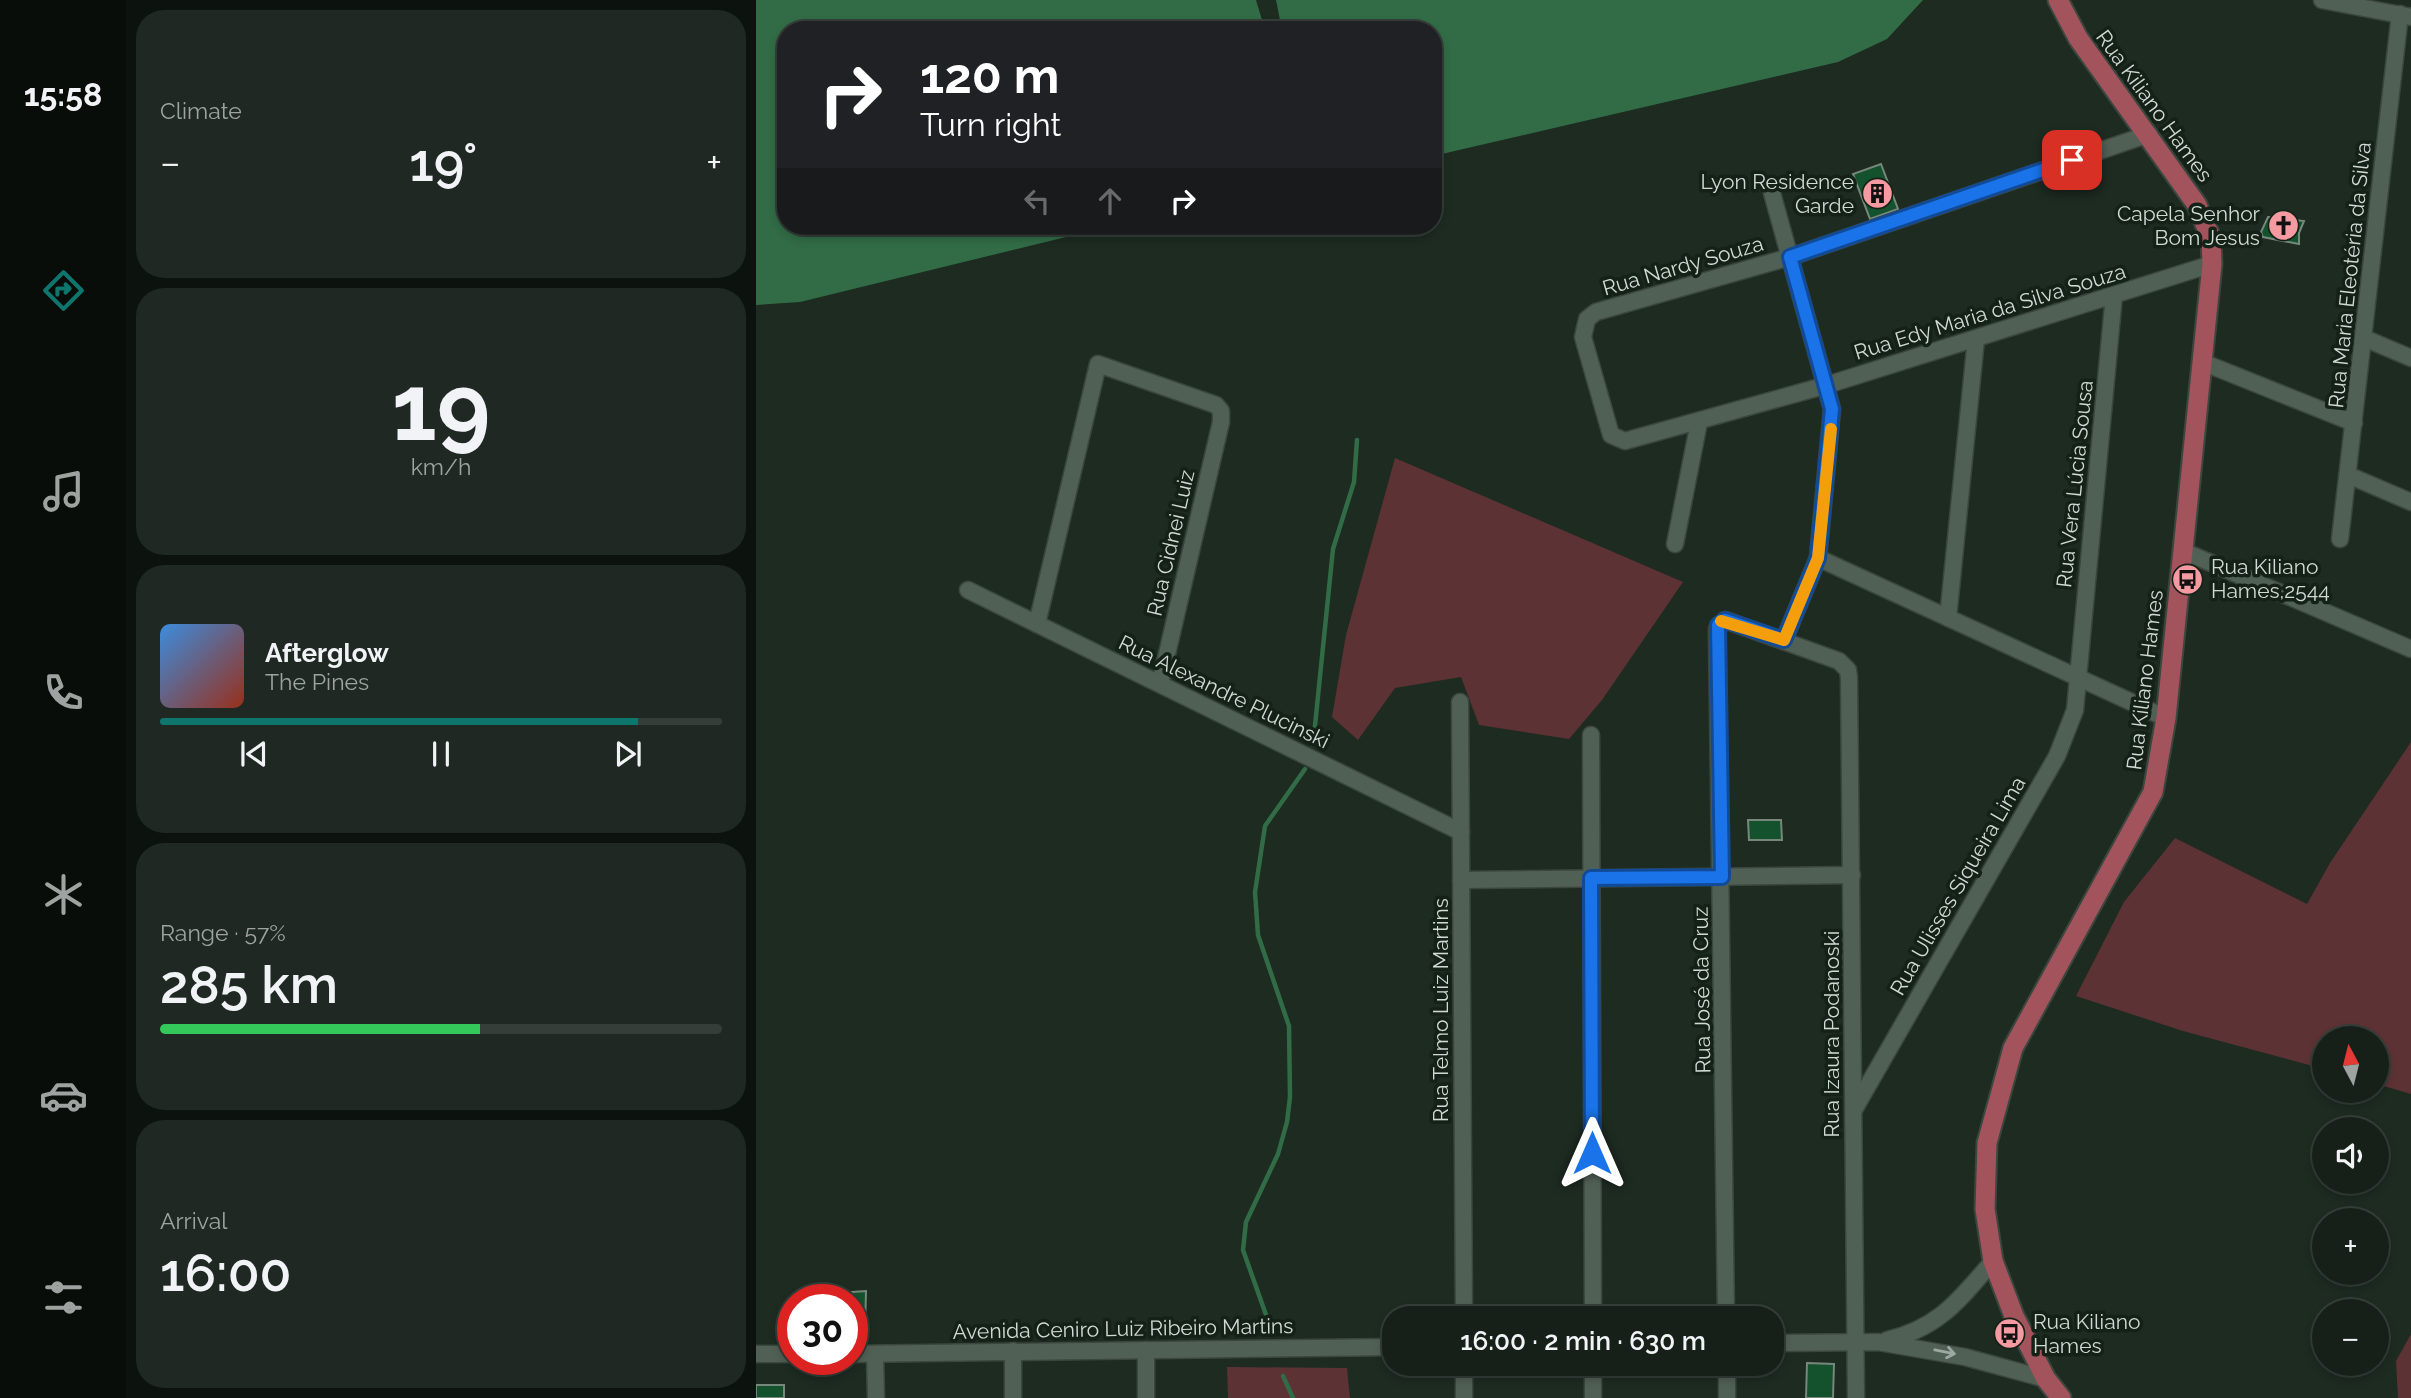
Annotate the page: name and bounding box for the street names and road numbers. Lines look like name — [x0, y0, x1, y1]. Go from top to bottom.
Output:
street label: Rua Kiliano Hames — [2091, 25, 2218, 186]
street label: Rua Maria Eleotéria da Silva — [2323, 141, 2376, 409]
street label: Rua Nardy Souza — [1600, 231, 1766, 300]
street label: Rua Edy Maria da Silva Souza — [1851, 258, 2129, 365]
street label: Rua Vera Lúcia Sousa — [2051, 379, 2098, 589]
street label: Rua Cidnei Luiz — [1142, 468, 1199, 618]
street label: Rua Kiliano Hames — [2121, 588, 2168, 771]
street label: Rua Alexandre Plucinski — [1115, 630, 1334, 754]
street label: Rua Ulisses Siqueira Lima — [1885, 772, 2030, 1000]
street label: Rua Telmo Luiz Martins — [1428, 898, 1453, 1122]
street label: Rua José da Cruz — [1688, 906, 1715, 1074]
street label: Rua Izaura Podanoski — [1819, 931, 1844, 1137]
street label: Avenida Ceniro Luiz Ribeiro Martins — [952, 1313, 1294, 1344]

